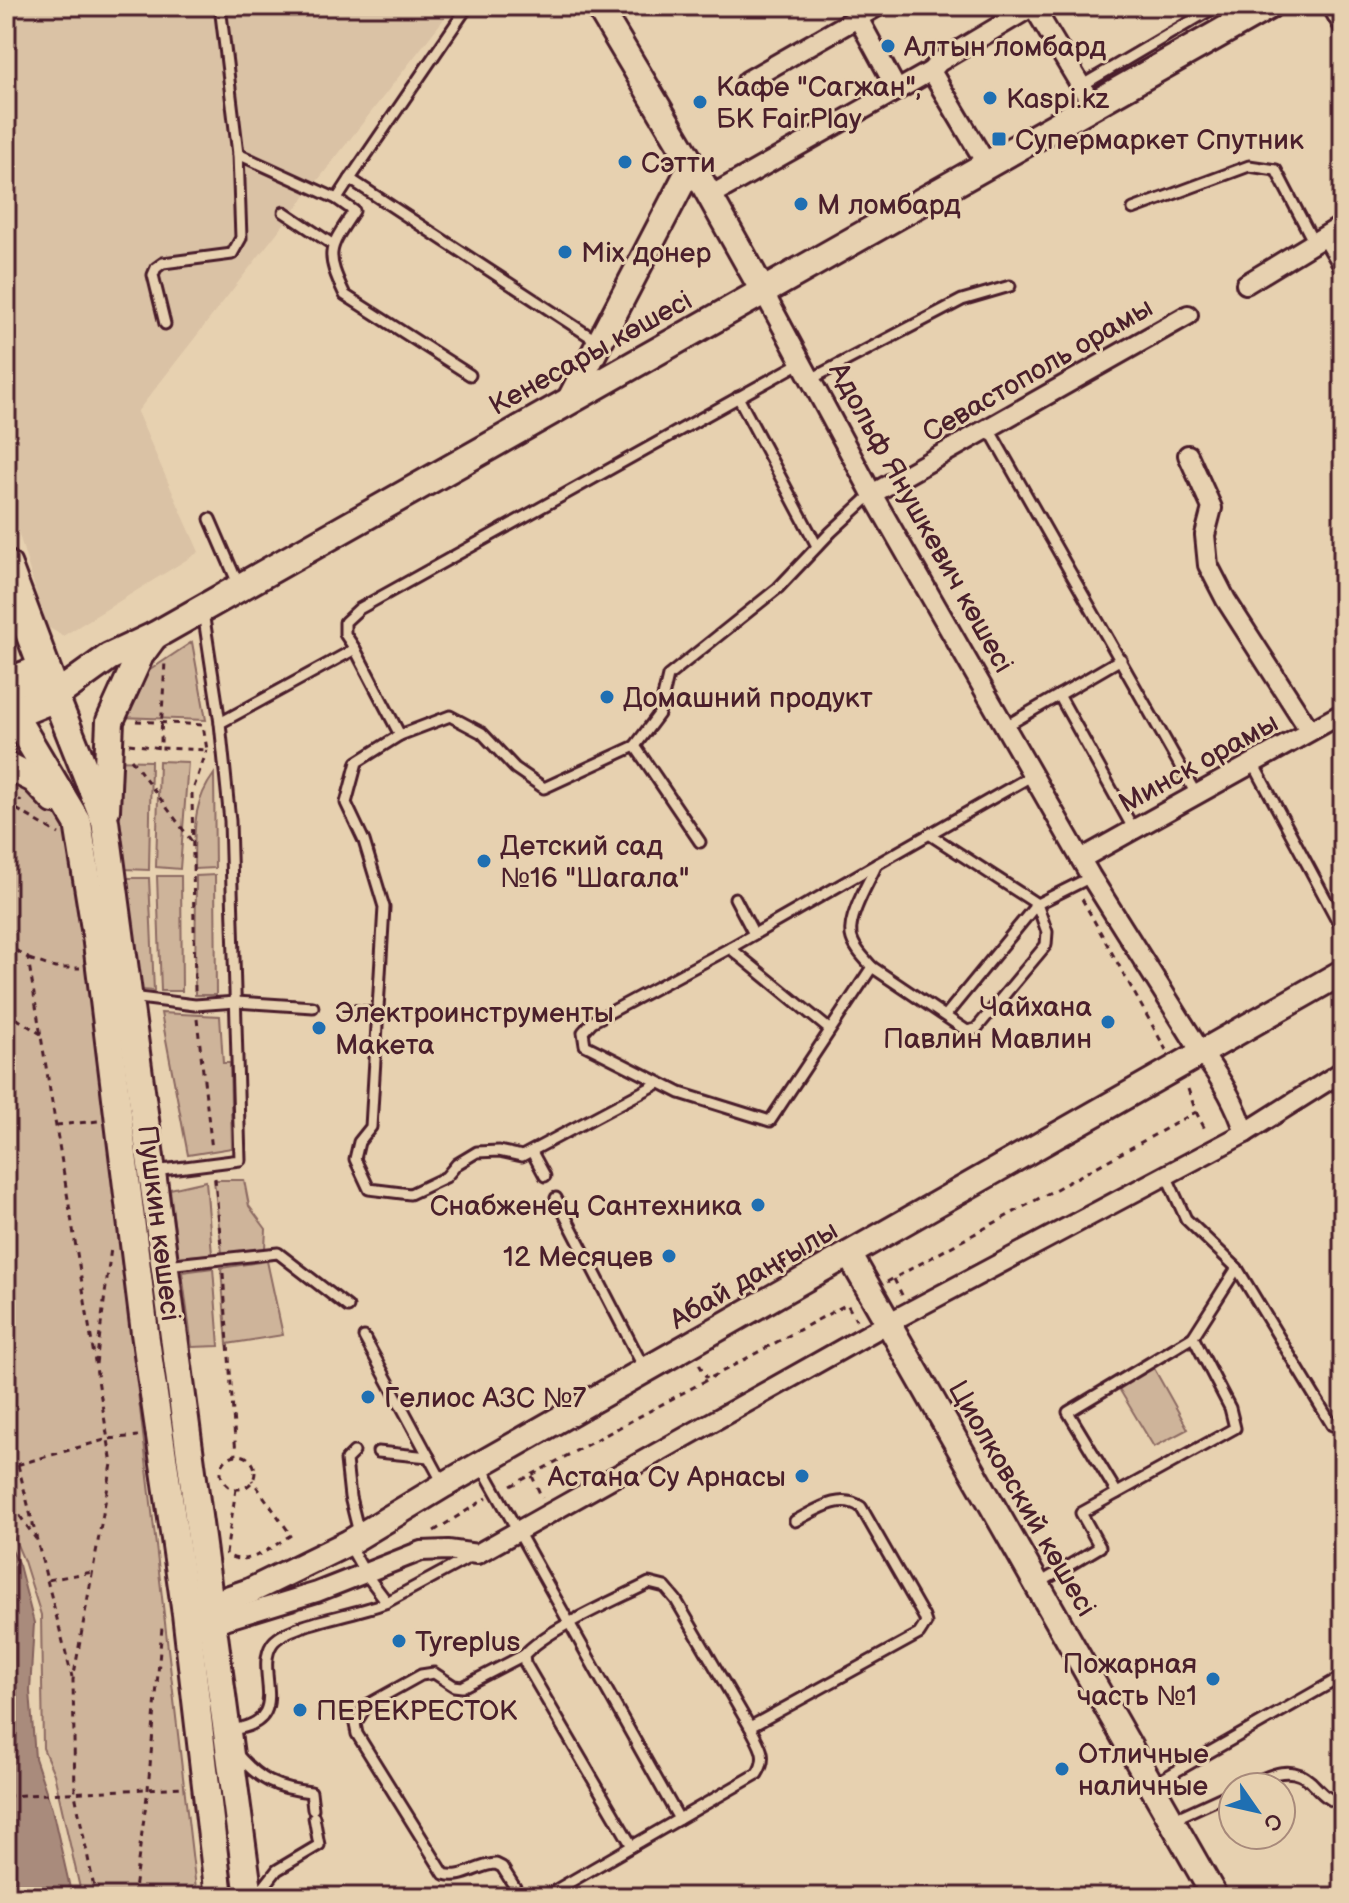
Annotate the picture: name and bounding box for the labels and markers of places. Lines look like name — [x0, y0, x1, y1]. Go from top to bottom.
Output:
place label: Алтын ломбард — [903, 31, 1106, 64]
marker: Алтын ломбард — [879, 37, 897, 55]
place label: Кафе "Сагжан", БК FairPlay — [716, 71, 921, 136]
place label: Kaspi.kz — [1006, 83, 1109, 116]
marker: Kaspi.kz — [981, 89, 999, 107]
marker: Кафе "Сагжан", БК FairPlay — [691, 93, 709, 111]
place label: Супермаркет Спутник — [1015, 124, 1304, 157]
marker: Супермаркет Спутник — [990, 130, 1008, 148]
place label: Сэтти — [641, 147, 716, 180]
marker: Сэтти — [616, 153, 634, 171]
place label: М ломбард — [817, 189, 961, 222]
marker: М ломбард — [792, 195, 810, 213]
place label: Mix донер — [581, 237, 711, 270]
marker: Mix донер — [556, 243, 574, 261]
place label: Домашний продукт — [623, 682, 873, 715]
marker: Домашний продукт — [598, 688, 616, 706]
place label: Детский сад №16 "Шагала" — [500, 830, 689, 895]
marker: Детский сад №16 "Шагала" — [475, 852, 493, 870]
place label: Чайхана Павлин Мавлин — [883, 991, 1092, 1056]
place label: Электроинструменты Макета — [335, 997, 614, 1062]
marker: Чайхана Павлин Мавлин — [1099, 1013, 1117, 1031]
marker: Электроинструменты Макета — [310, 1019, 328, 1037]
place label: Снабженец Сантехника — [430, 1190, 742, 1223]
marker: Снабженец Сантехника — [749, 1196, 767, 1214]
place label: 12 Месяцев — [503, 1241, 653, 1274]
marker: 12 Месяцев — [660, 1247, 678, 1265]
place label: Гелиос АЗС №7 — [384, 1382, 586, 1415]
marker: Гелиос АЗС №7 — [359, 1388, 377, 1406]
place label: Астана Су Арнасы — [547, 1461, 786, 1494]
marker: Астана Су Арнасы — [793, 1467, 811, 1485]
place label: Tyreplus — [415, 1626, 520, 1659]
marker: Tyreplus — [390, 1632, 408, 1650]
place label: Пожарная часть №1 — [1063, 1648, 1197, 1713]
marker: Пожарная часть №1 — [1204, 1670, 1222, 1688]
place label: ПЕРЕКРЕСТОК — [316, 1695, 518, 1728]
marker: ПЕРЕКРЕСТОК — [291, 1701, 309, 1719]
place label: Отличные наличные — [1078, 1738, 1209, 1803]
marker: Отличные наличные — [1053, 1760, 1071, 1778]

